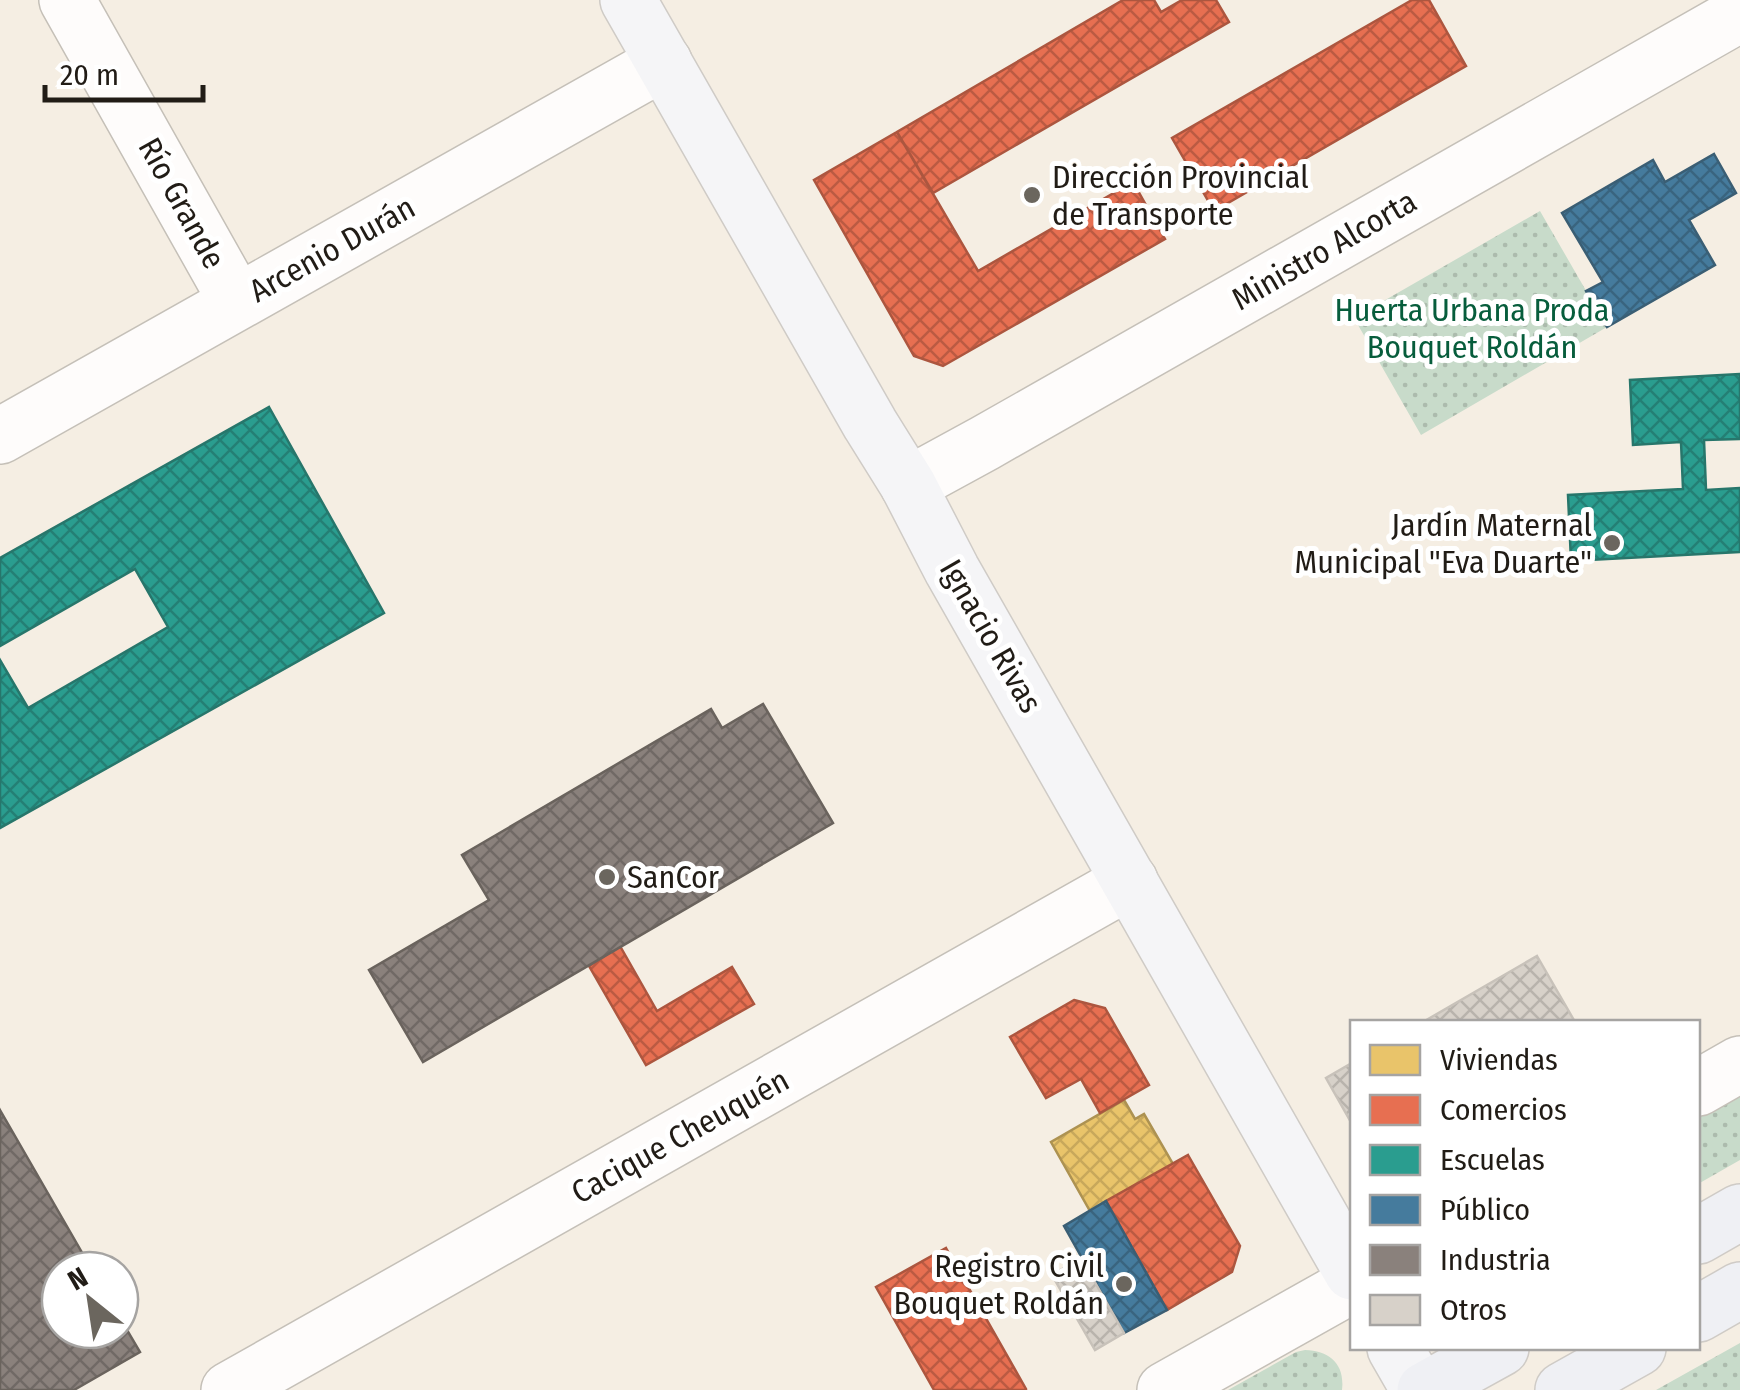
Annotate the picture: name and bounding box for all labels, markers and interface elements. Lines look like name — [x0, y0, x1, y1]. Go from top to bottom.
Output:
scale bar — [45, 40, 202, 102]
text: 20 m — [60, 57, 119, 93]
street label: Río Grande — [131, 131, 233, 275]
place label: Dirección Provincial de Transporte — [1052, 158, 1309, 233]
street label: Ministro Alcorta — [1225, 182, 1423, 318]
marker: Dirección Provincial de Transporte — [1021, 184, 1043, 206]
street label: Arcenio Durán — [243, 188, 421, 310]
park label: Huerta Urbana Proda Bouquet Roldán — [1334, 291, 1610, 366]
place label: Jardín Maternal Municipal "Eva Duarte" — [1295, 506, 1592, 581]
marker: Jardín Maternal Municipal "Eva Duarte" — [1601, 532, 1623, 554]
street label: Ignacio Rivas — [932, 553, 1050, 719]
place label: SanCor — [627, 858, 719, 896]
marker: SanCor — [596, 866, 618, 888]
legend — [1350, 1020, 1700, 1350]
text: Viviendas — [1440, 1042, 1558, 1078]
street label: Cacique Cheuquén — [565, 1061, 795, 1211]
text: Comercios — [1440, 1092, 1567, 1128]
text: Escuelas — [1440, 1142, 1545, 1178]
text: Público — [1440, 1192, 1530, 1228]
text: Industria — [1440, 1242, 1551, 1278]
place label: Registro Civil Bouquet Roldán — [893, 1247, 1104, 1322]
north arrow — [40, 1250, 140, 1350]
text: N — [62, 1260, 93, 1297]
marker: Registro Civil Bouquet Roldán — [1113, 1273, 1135, 1295]
text: Otros — [1440, 1292, 1507, 1328]

